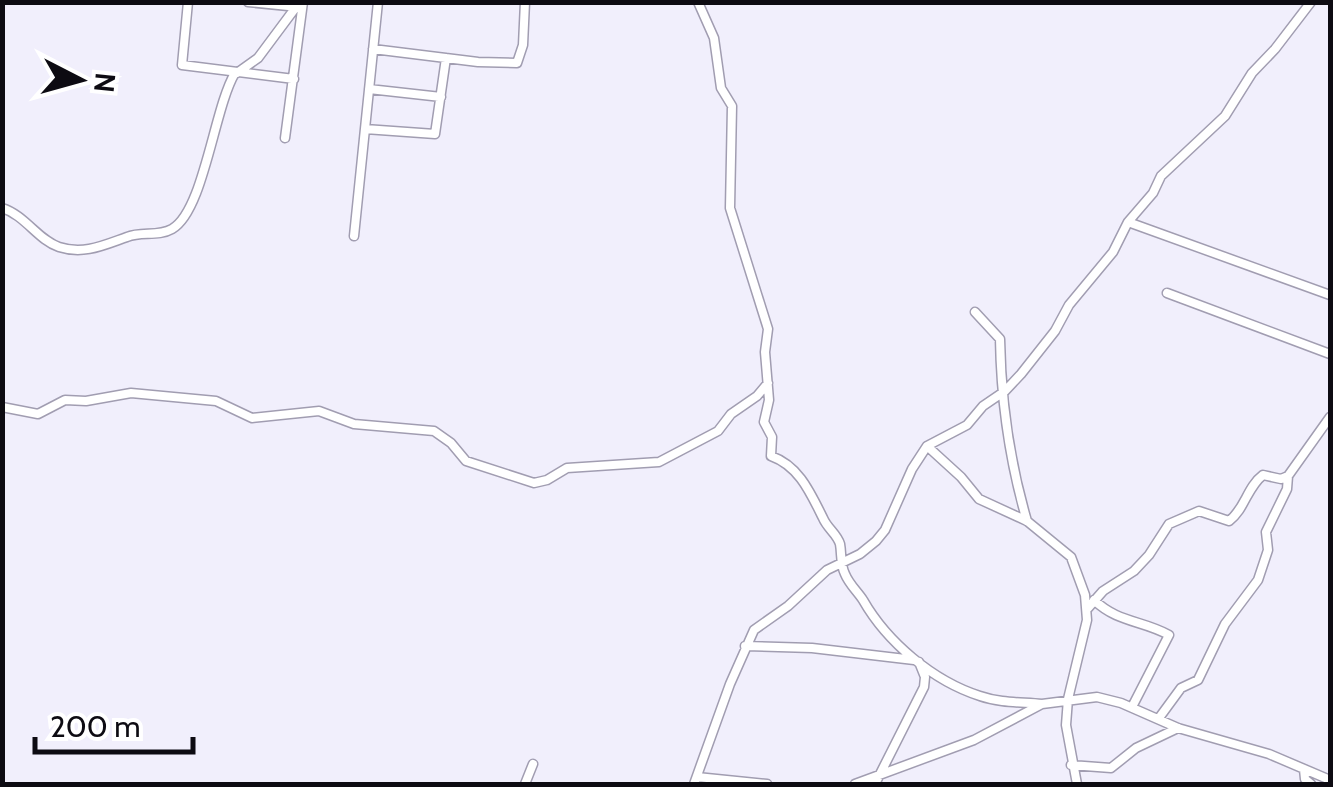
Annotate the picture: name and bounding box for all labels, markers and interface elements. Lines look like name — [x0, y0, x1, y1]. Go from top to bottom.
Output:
north arrow — [30, 30, 130, 130]
text: N — [87, 71, 123, 94]
scale bar — [35, 692, 192, 754]
text: 200 m — [50, 708, 141, 745]

